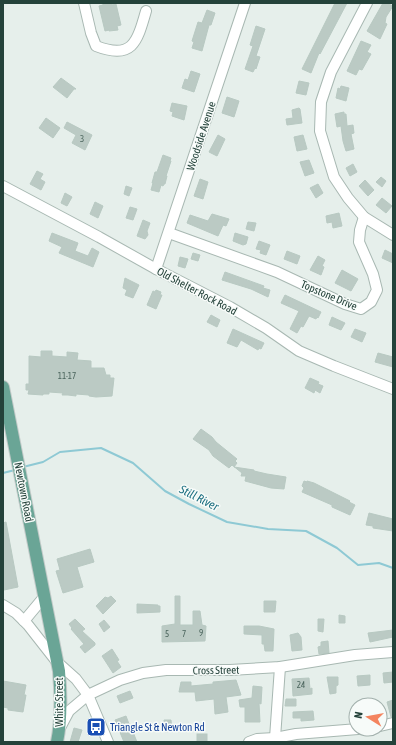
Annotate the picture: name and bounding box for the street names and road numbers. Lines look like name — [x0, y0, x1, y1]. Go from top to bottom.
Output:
street label: Woodside Avenue — [184, 100, 218, 172]
street label: Old Shelter Rock Road — [155, 265, 239, 317]
street label: Topstone Drive — [299, 278, 359, 312]
street label: Newtown Road — [12, 461, 36, 523]
street label: Cross Street — [193, 664, 239, 676]
street label: White Street — [53, 677, 65, 727]

